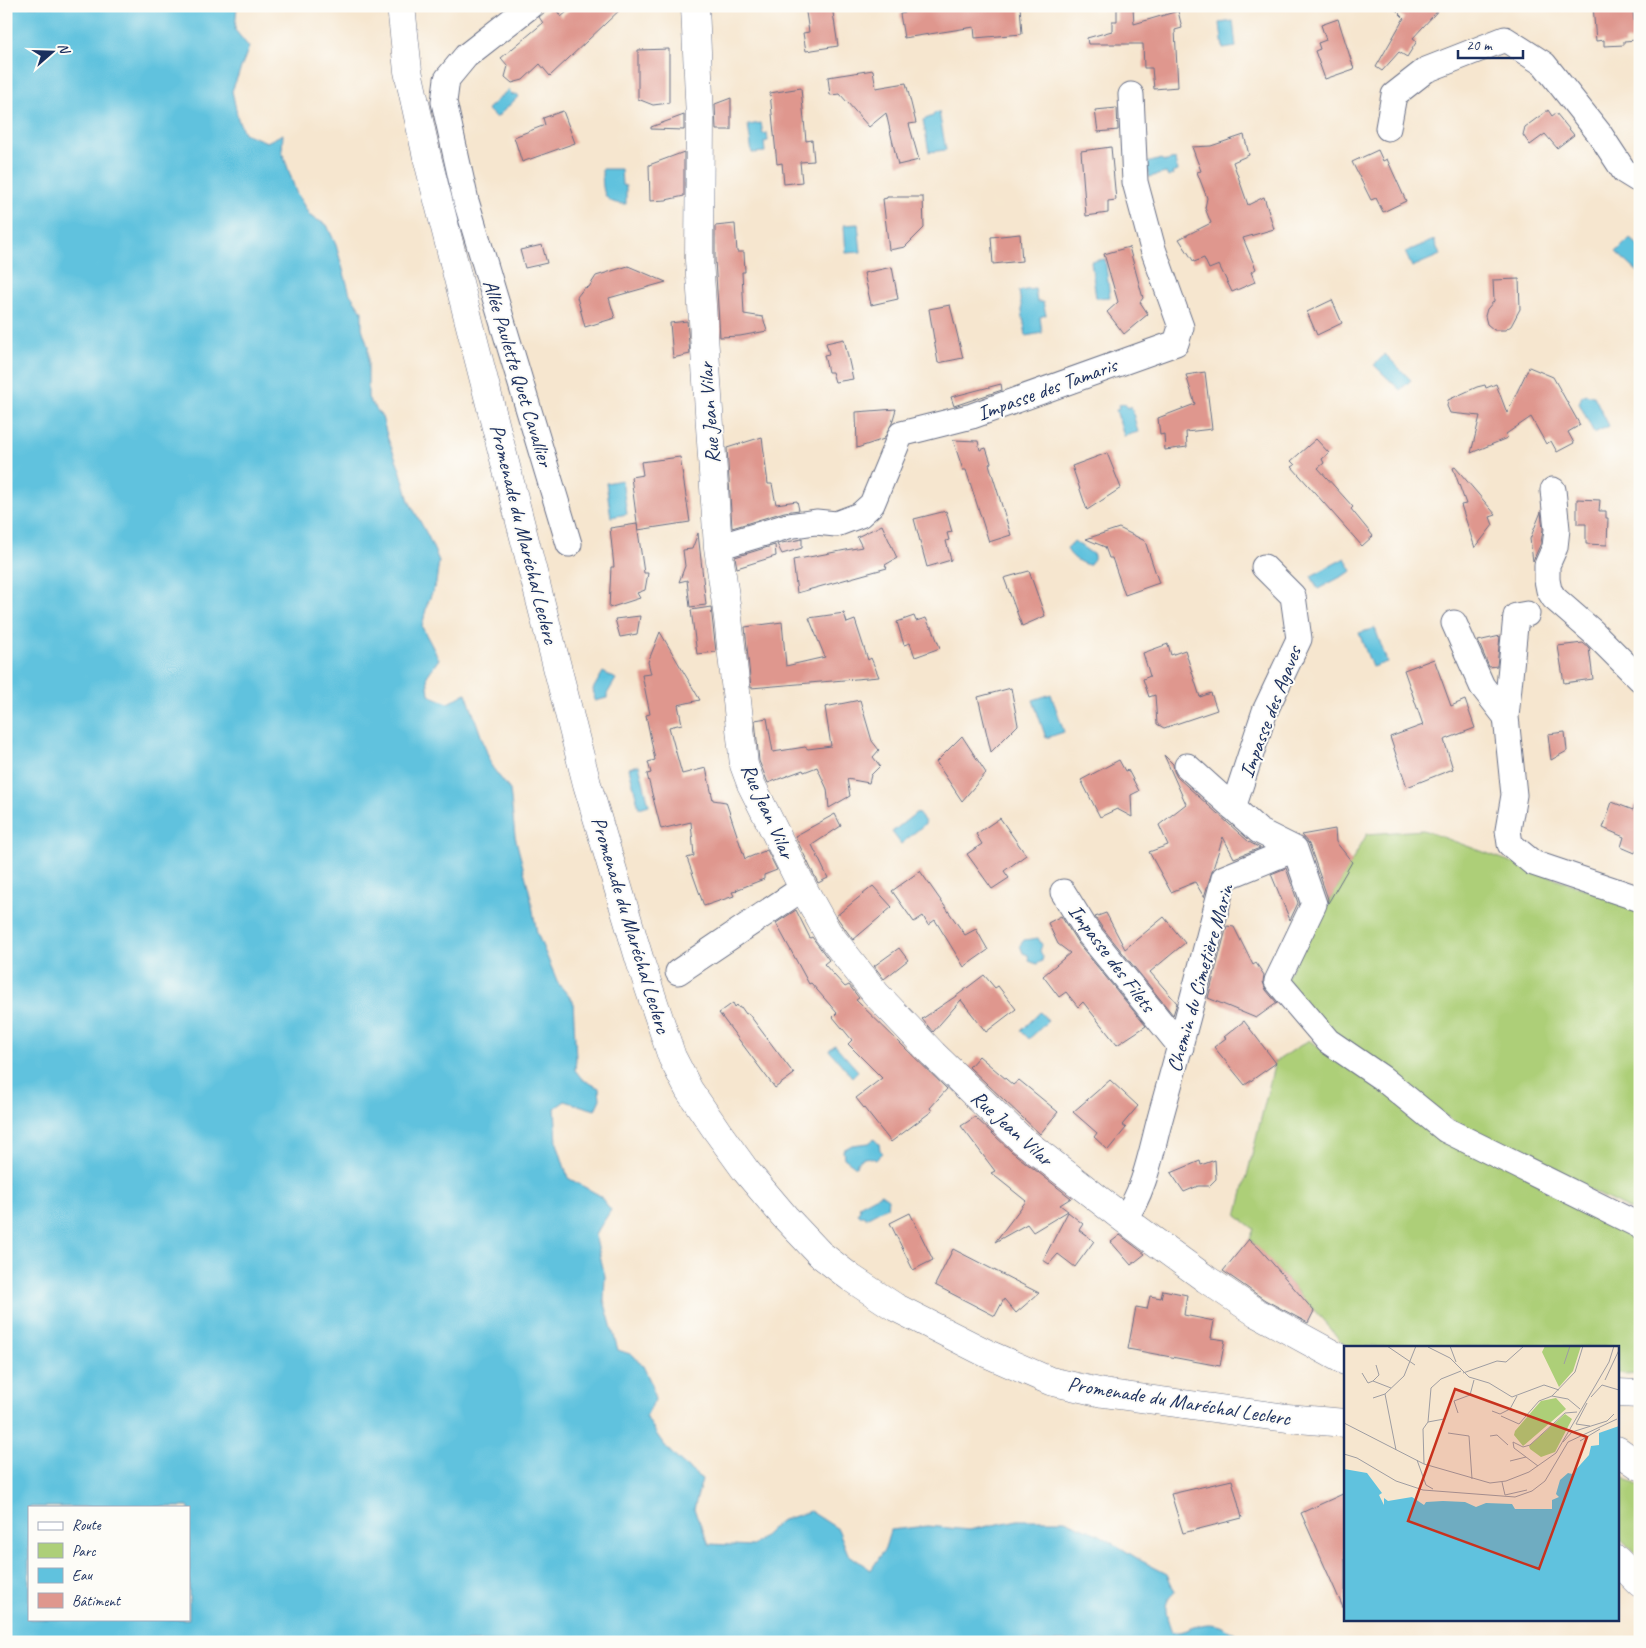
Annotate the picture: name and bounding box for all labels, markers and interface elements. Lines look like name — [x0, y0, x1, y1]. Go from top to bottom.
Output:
north arrow — [28, 28, 78, 78]
scale bar — [1458, 28, 1524, 60]
text: 20 m — [1466, 36, 1493, 55]
text: N — [54, 41, 74, 57]
street label: Allée Paulette Quet Cavallier — [477, 276, 559, 471]
street label: Impasse des Tamaris — [974, 351, 1122, 426]
street label: Rue Jean Vilar — [692, 360, 725, 464]
street label: Promenade du Maréchal Leclerc — [484, 422, 564, 648]
street label: Impasse des Agaves — [1233, 641, 1308, 782]
street label: Rue Jean Vilar — [736, 759, 801, 864]
street label: Promenade du Maréchal Leclerc — [586, 813, 677, 1038]
street label: Chemin du Cimetière Marin — [1161, 880, 1240, 1075]
street label: Impasse des Filets — [1063, 899, 1162, 1019]
street label: Rue Jean Vilar — [966, 1084, 1059, 1172]
inset map — [1344, 1346, 1618, 1620]
street label: Promenade du Maréchal Leclerc — [1066, 1371, 1294, 1432]
legend — [28, 1506, 190, 1620]
text: Route — [72, 1516, 102, 1535]
text: Parc — [72, 1542, 96, 1561]
text: Eau — [72, 1566, 93, 1585]
text: Bâtiment — [72, 1592, 122, 1611]

